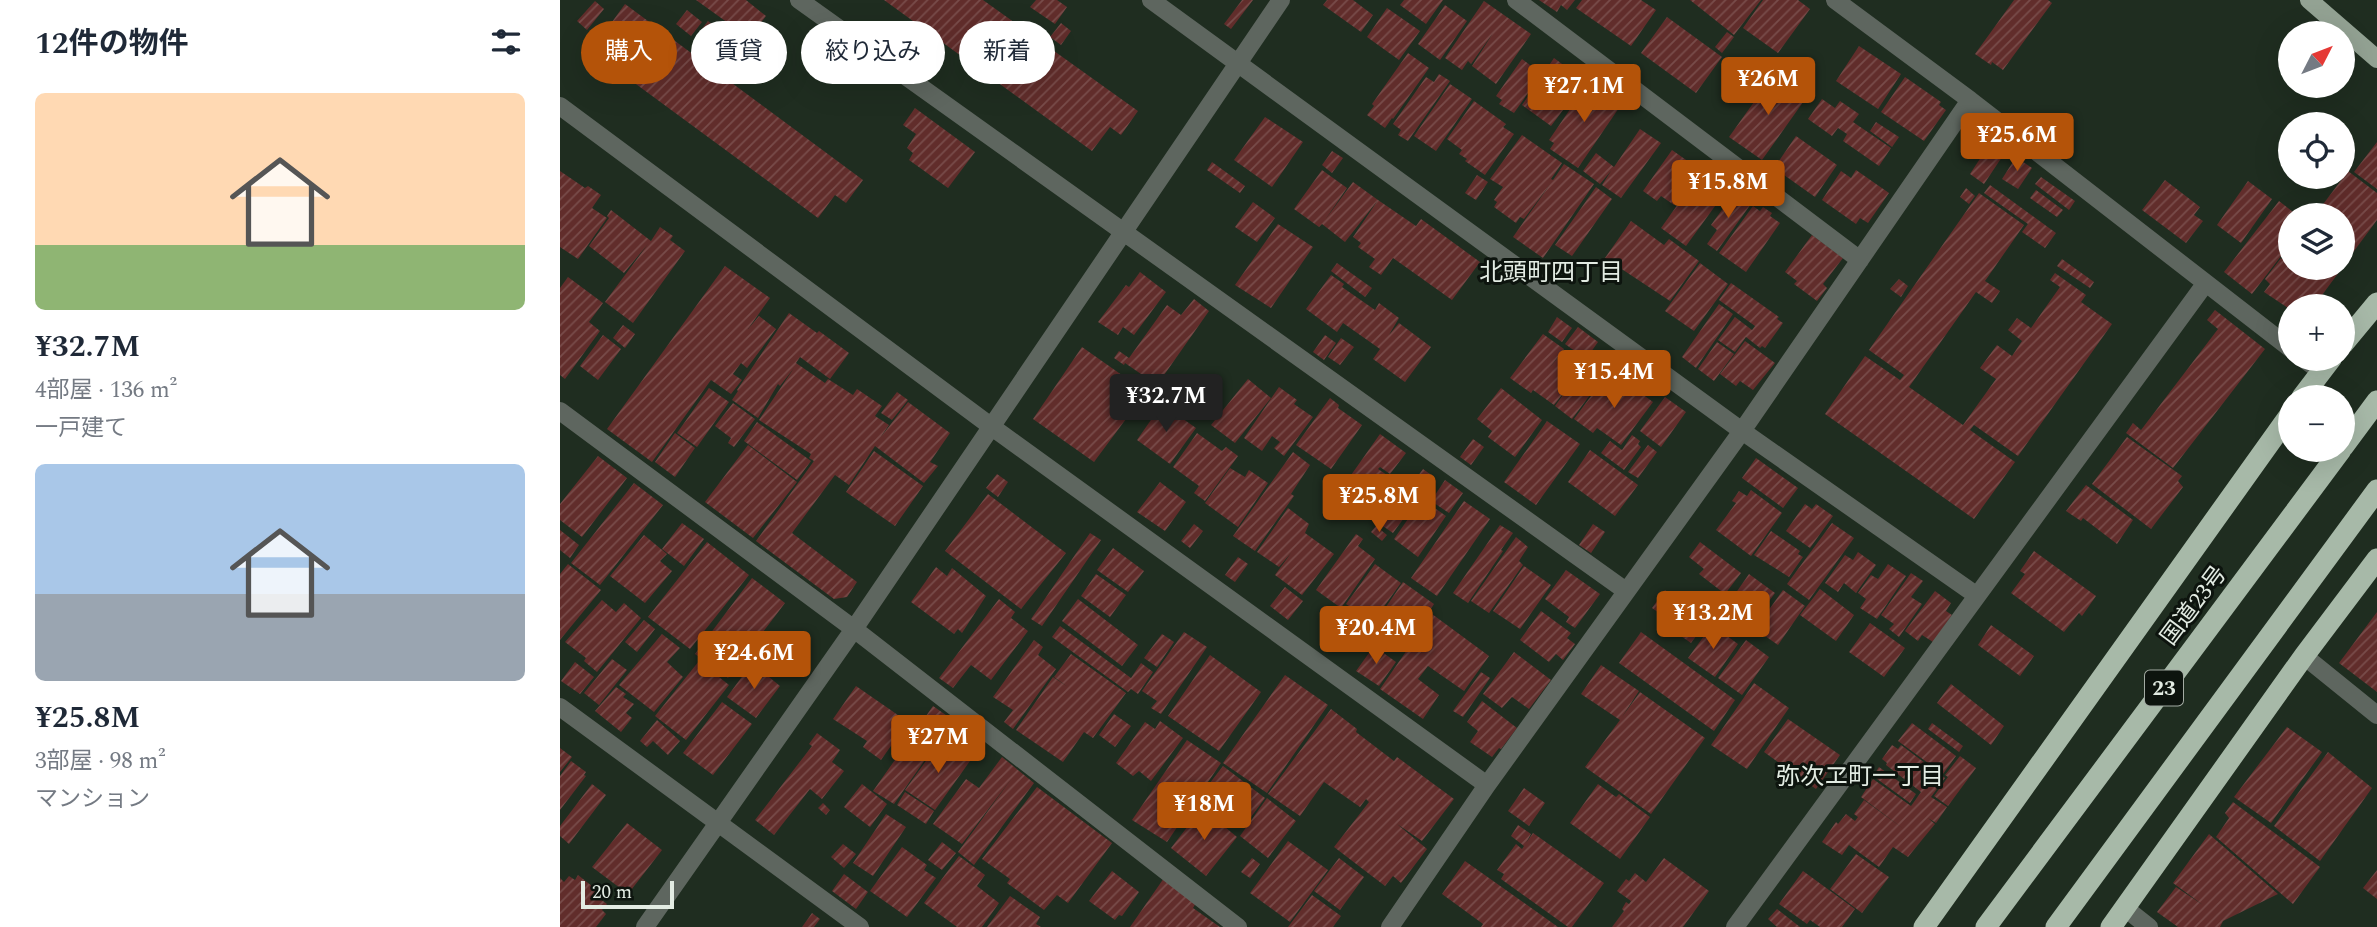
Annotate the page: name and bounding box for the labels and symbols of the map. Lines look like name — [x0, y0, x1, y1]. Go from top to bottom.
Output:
north arrow — [2278, 21, 2356, 98]
pin: ¥26M — [1727, 58, 1809, 117]
pin: ¥27.1M — [1527, 64, 1641, 124]
pin: ¥25.6M — [1960, 114, 2074, 173]
pin: ¥15.8M — [1671, 160, 1785, 220]
district label: 北頭町四丁目 — [1479, 255, 1623, 291]
pin: ¥15.4M — [1557, 350, 1671, 410]
pin: ¥32.7M — [1109, 374, 1223, 434]
pin: ¥25.8M — [1322, 475, 1436, 534]
street label: 国道23号 — [2153, 559, 2236, 653]
pin: ¥13.2M — [1656, 592, 1770, 651]
pin: ¥20.4M — [1319, 606, 1433, 666]
pin: ¥24.6M — [697, 632, 811, 691]
road number: 23 — [2145, 670, 2183, 706]
pin: ¥27M — [897, 716, 979, 775]
district label: 弥次ヱ町一丁目 — [1776, 759, 1944, 795]
pin: ¥18M — [1163, 782, 1245, 842]
scale bar — [581, 878, 674, 910]

